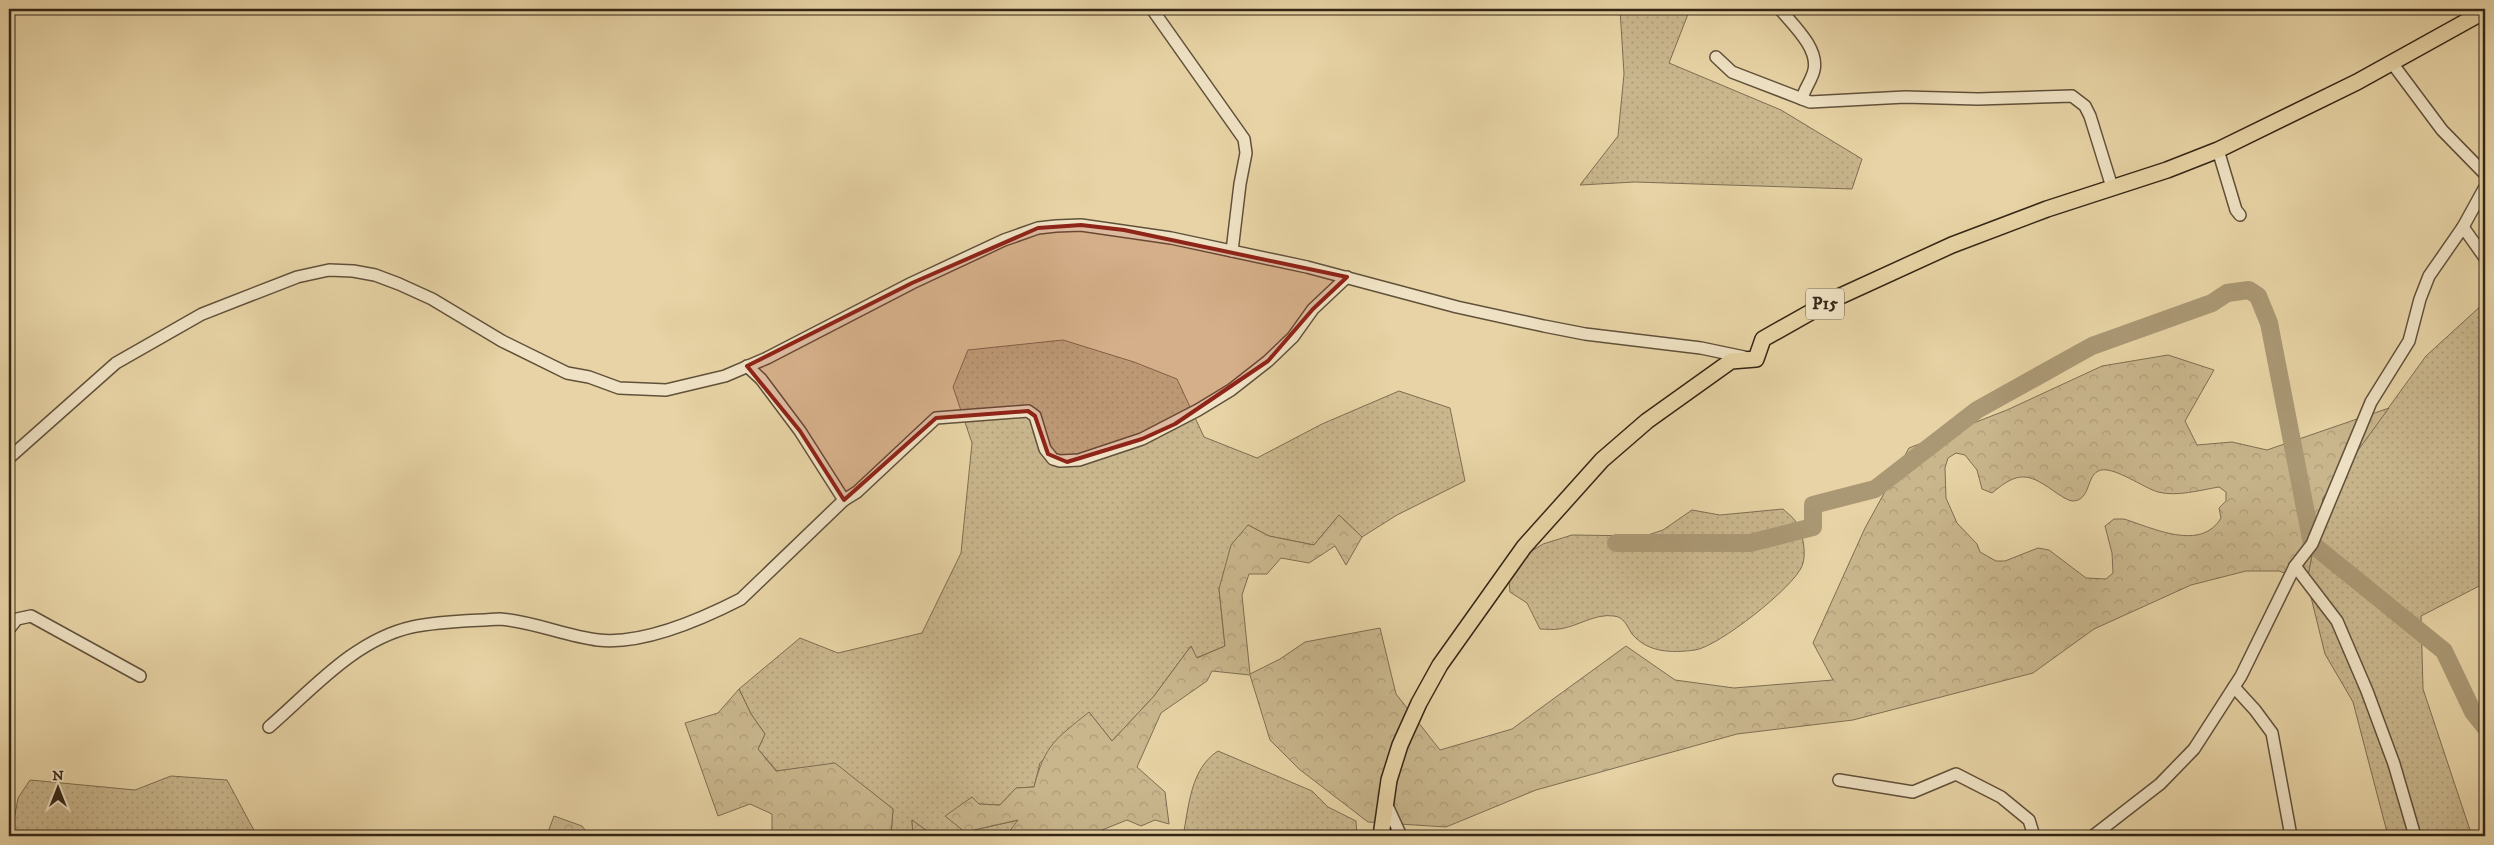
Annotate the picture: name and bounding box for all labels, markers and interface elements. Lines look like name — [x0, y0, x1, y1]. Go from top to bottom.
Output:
road number: P15 — [1806, 288, 1844, 320]
north arrow — [32, 762, 82, 812]
text: N — [52, 767, 64, 785]

